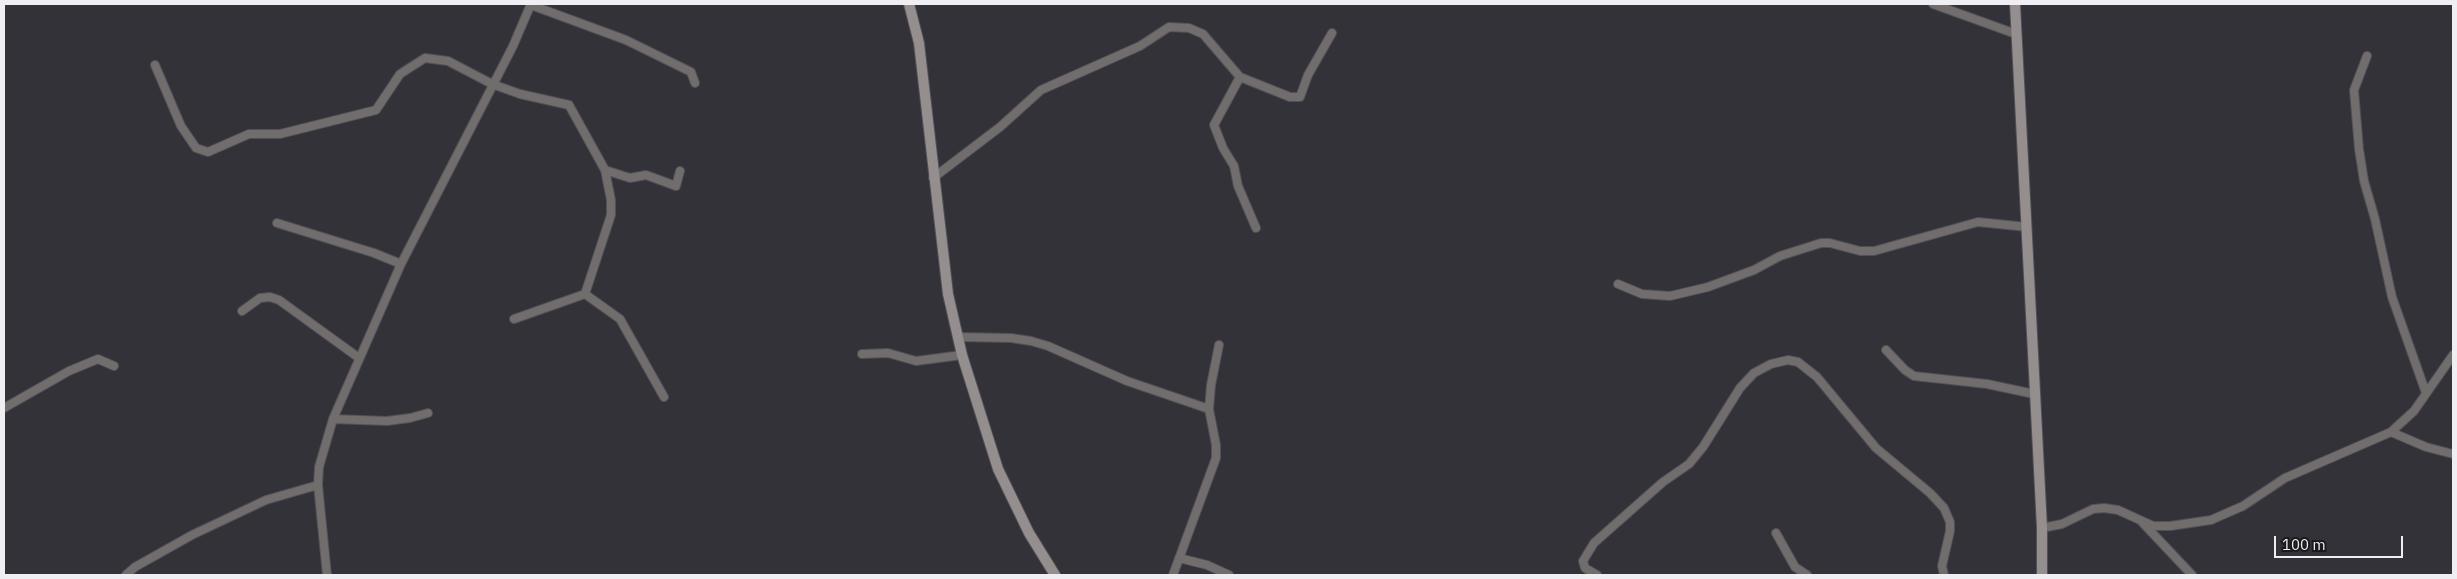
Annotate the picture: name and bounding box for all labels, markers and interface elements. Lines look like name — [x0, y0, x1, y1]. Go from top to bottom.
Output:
scale bar — [2277, 526, 2406, 558]
text: 100 m — [2282, 535, 2326, 554]

